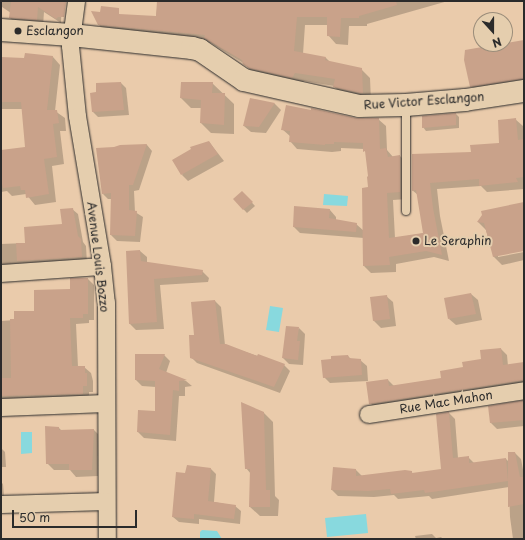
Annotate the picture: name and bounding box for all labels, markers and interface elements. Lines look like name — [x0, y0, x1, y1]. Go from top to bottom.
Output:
north arrow — [473, 12, 513, 52]
place label: Esclangon — [26, 24, 84, 38]
marker: Esclangon — [13, 26, 23, 36]
text: N — [490, 33, 504, 52]
street label: Rue Victor Esclangon — [362, 90, 486, 112]
street label: Avenue Louis Bozzo — [84, 201, 112, 313]
place label: Le Seraphin — [424, 234, 492, 248]
marker: Le Seraphin — [411, 236, 421, 246]
street label: Rue Mac Mahon — [398, 388, 494, 416]
scale bar — [14, 502, 139, 528]
text: 50 m — [19, 508, 50, 526]

